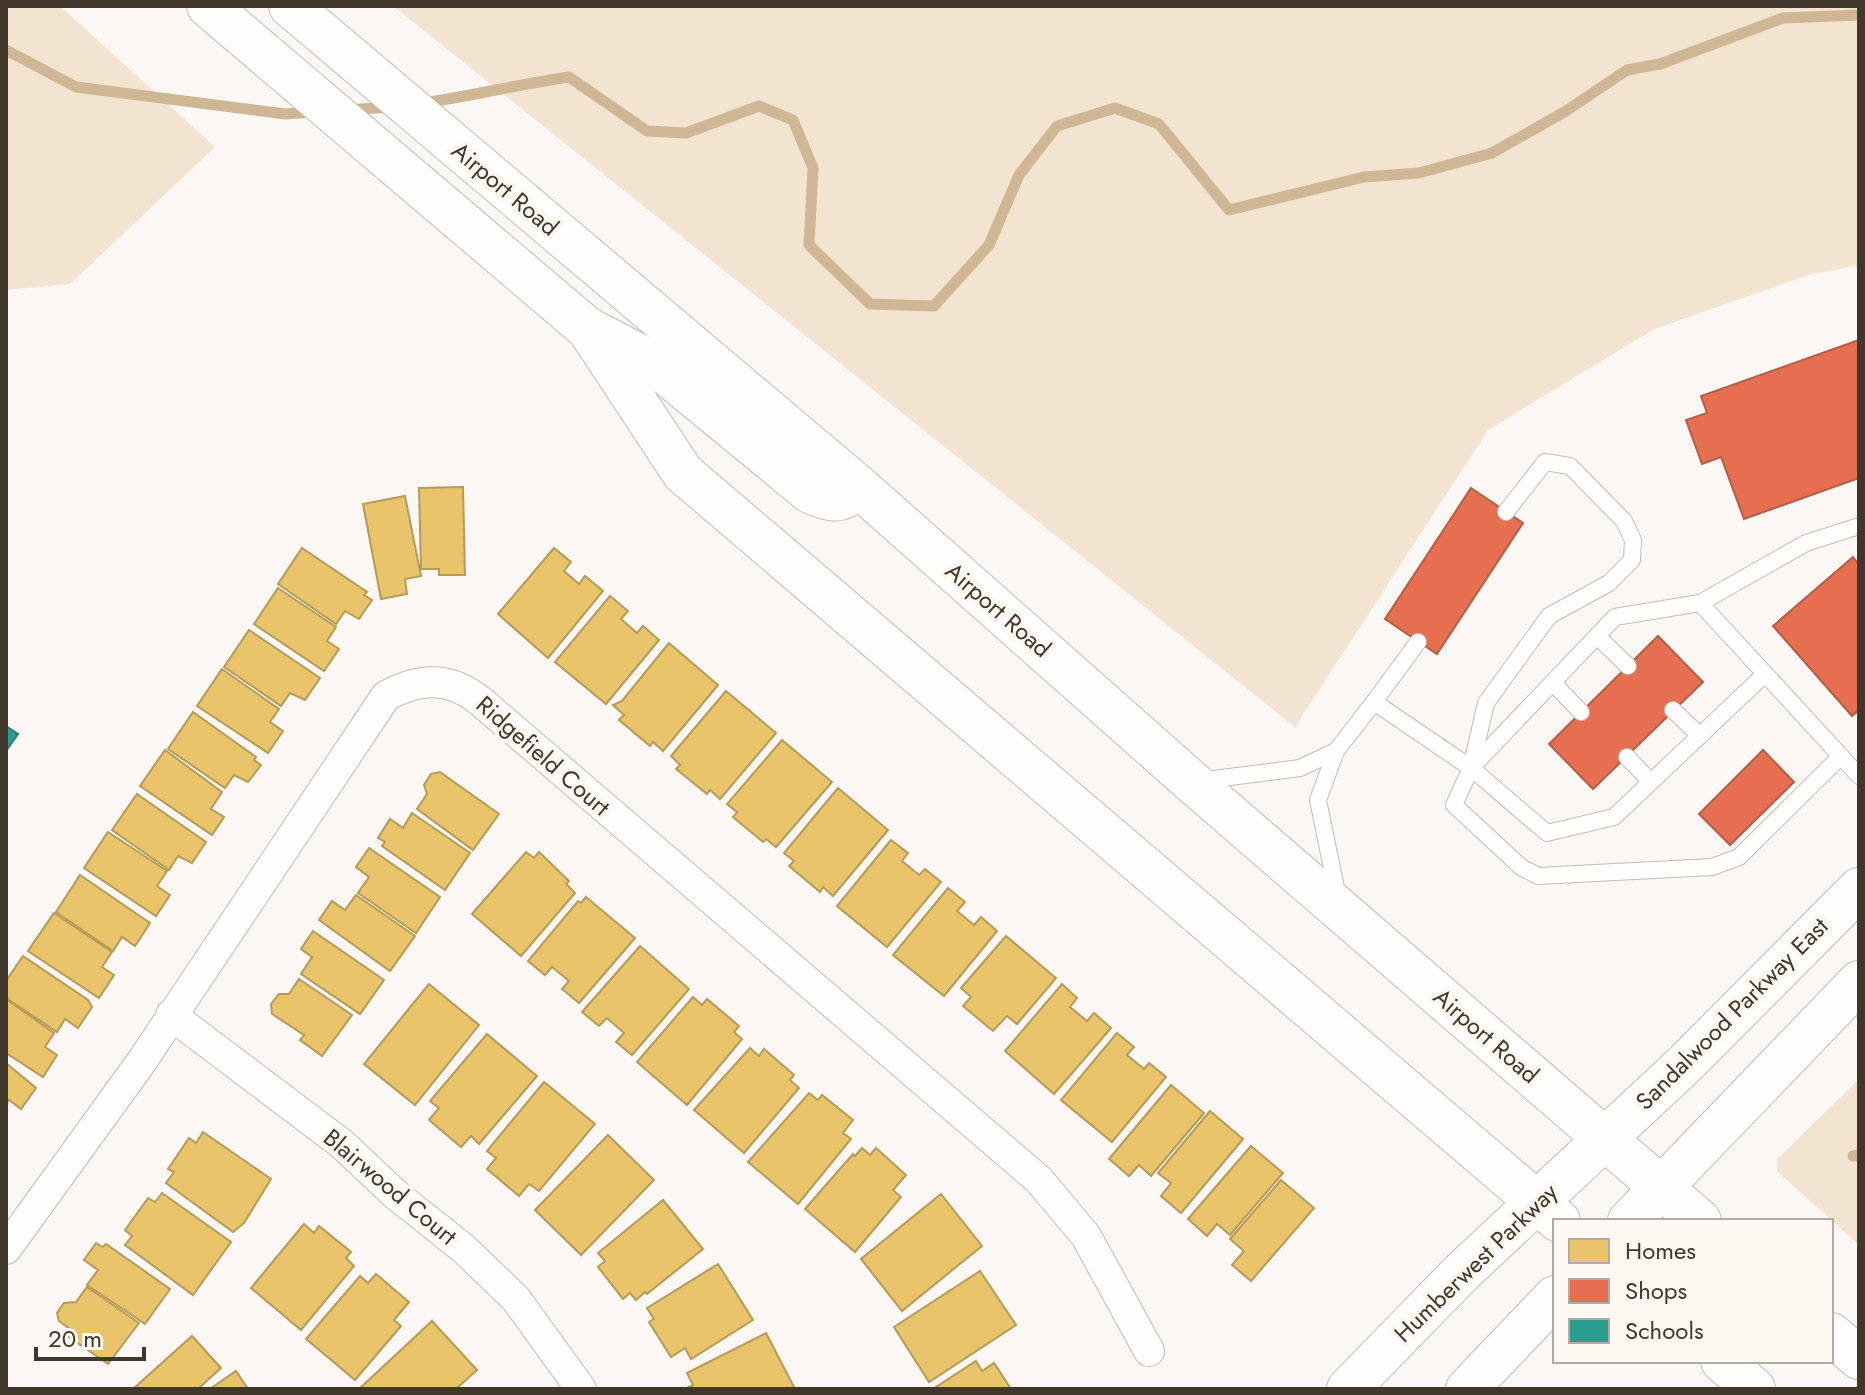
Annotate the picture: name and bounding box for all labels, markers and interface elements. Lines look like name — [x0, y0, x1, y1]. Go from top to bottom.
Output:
street label: Airport Road — [444, 133, 566, 244]
street label: Airport Road — [938, 554, 1059, 665]
street label: Ridgefield Court — [469, 688, 618, 824]
street label: Sandalwood Parkway East — [1627, 909, 1836, 1118]
street label: Airport Road — [1426, 980, 1547, 1091]
street label: Blairwood Court — [316, 1120, 465, 1253]
street label: Humberwest Parkway — [1386, 1175, 1566, 1350]
legend — [1553, 1219, 1833, 1363]
text: Homes — [1625, 1233, 1696, 1268]
text: Shops — [1625, 1273, 1687, 1308]
scale bar — [36, 1311, 144, 1361]
text: Schools — [1625, 1313, 1704, 1348]
text: 20 m — [48, 1321, 102, 1356]

